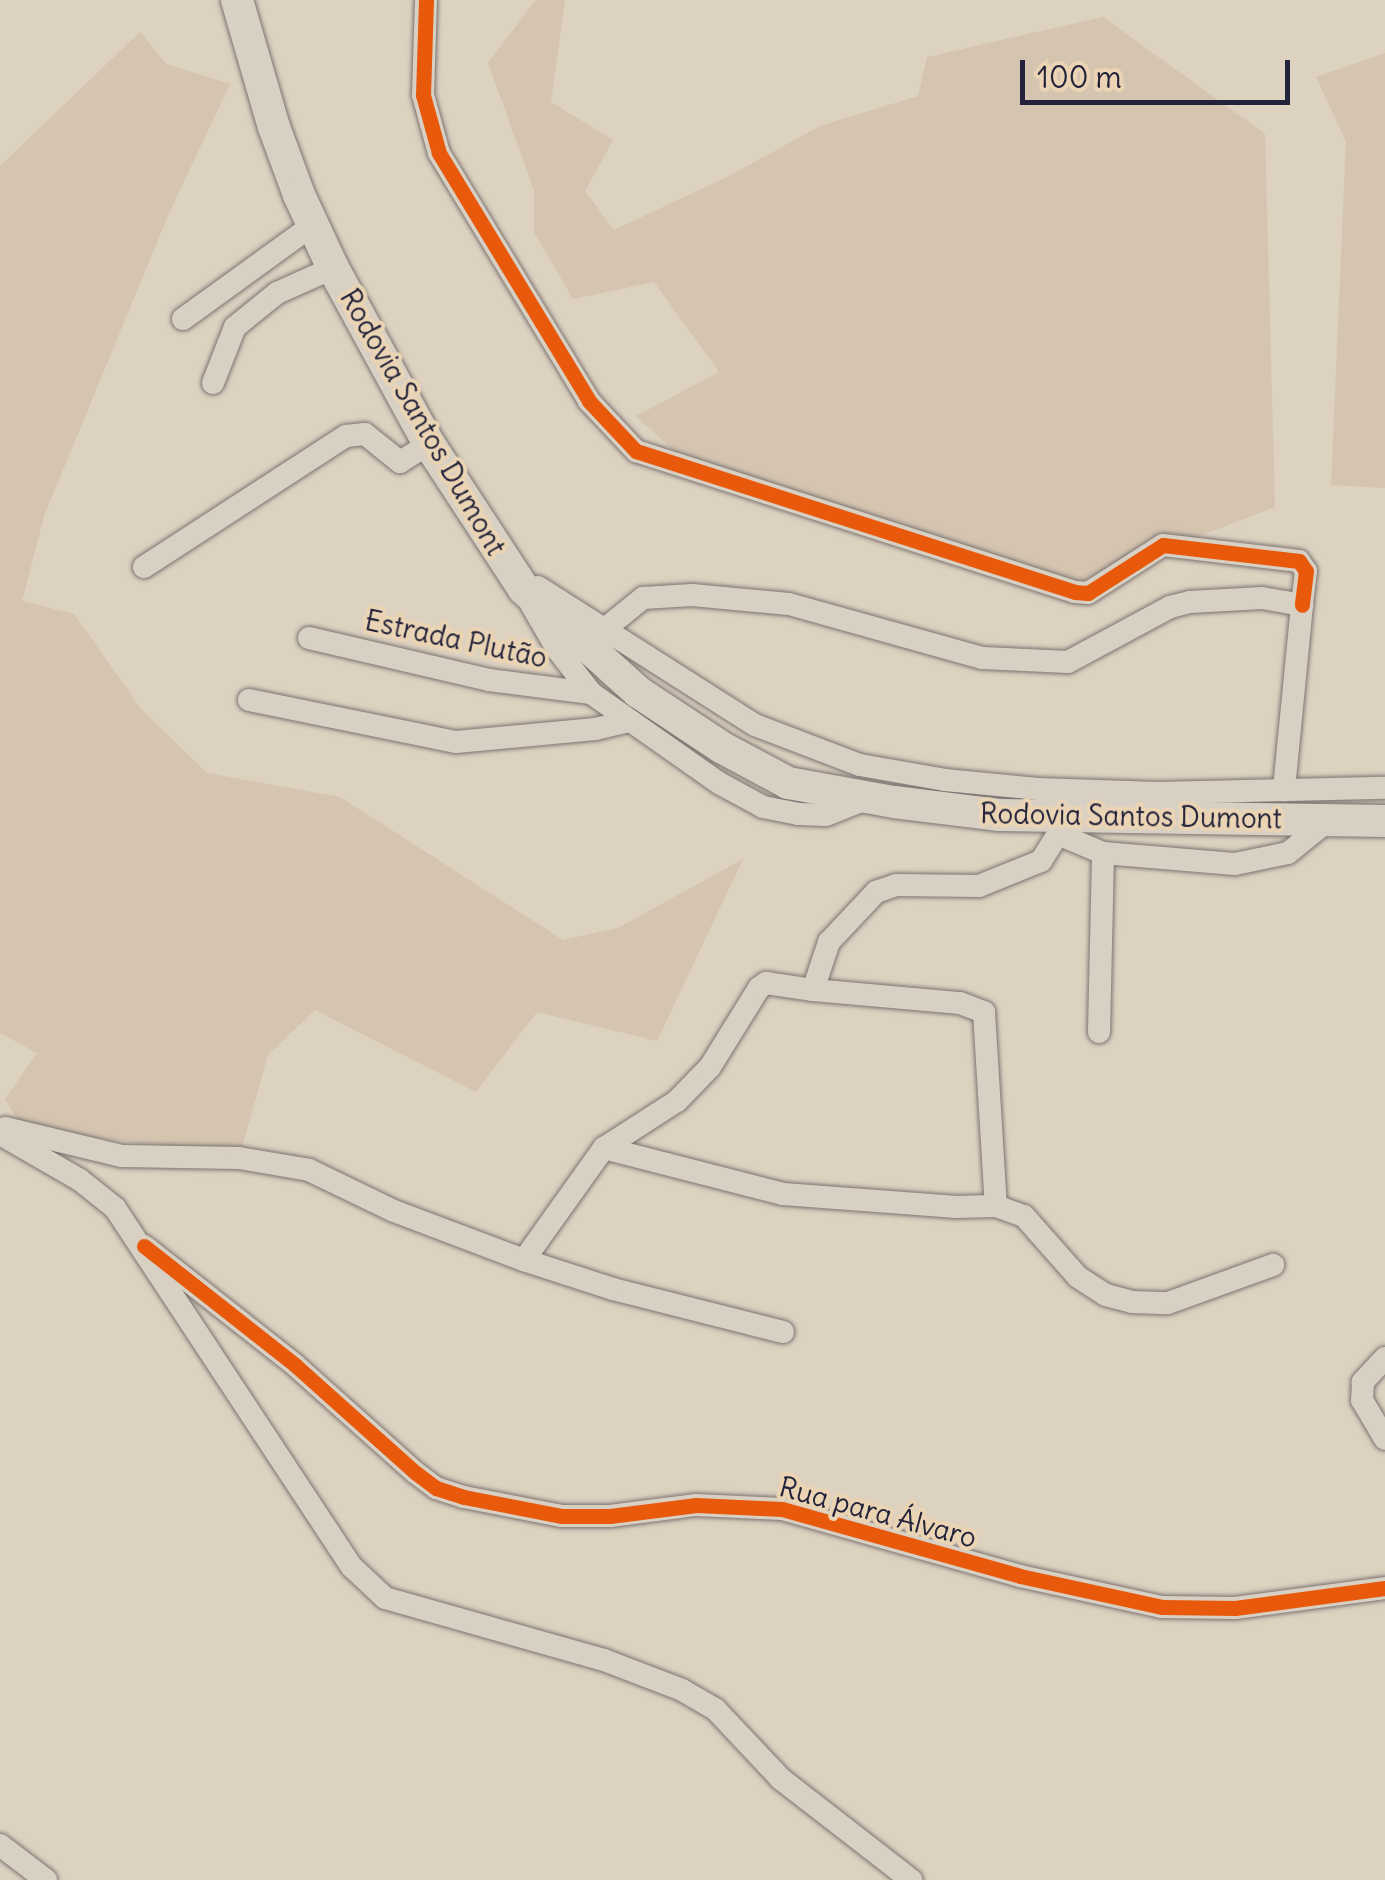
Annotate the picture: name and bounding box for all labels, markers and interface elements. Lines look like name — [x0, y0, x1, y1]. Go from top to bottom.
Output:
scale bar — [1025, 40, 1295, 102]
text: 100 m — [1037, 58, 1122, 96]
street label: Rodovia Santos Dumont — [333, 283, 513, 561]
street label: Estrada Plutão — [362, 603, 550, 675]
street label: Rodovia Santos Dumont — [980, 797, 1282, 835]
street label: Rua para Álvaro — [776, 1470, 980, 1554]

